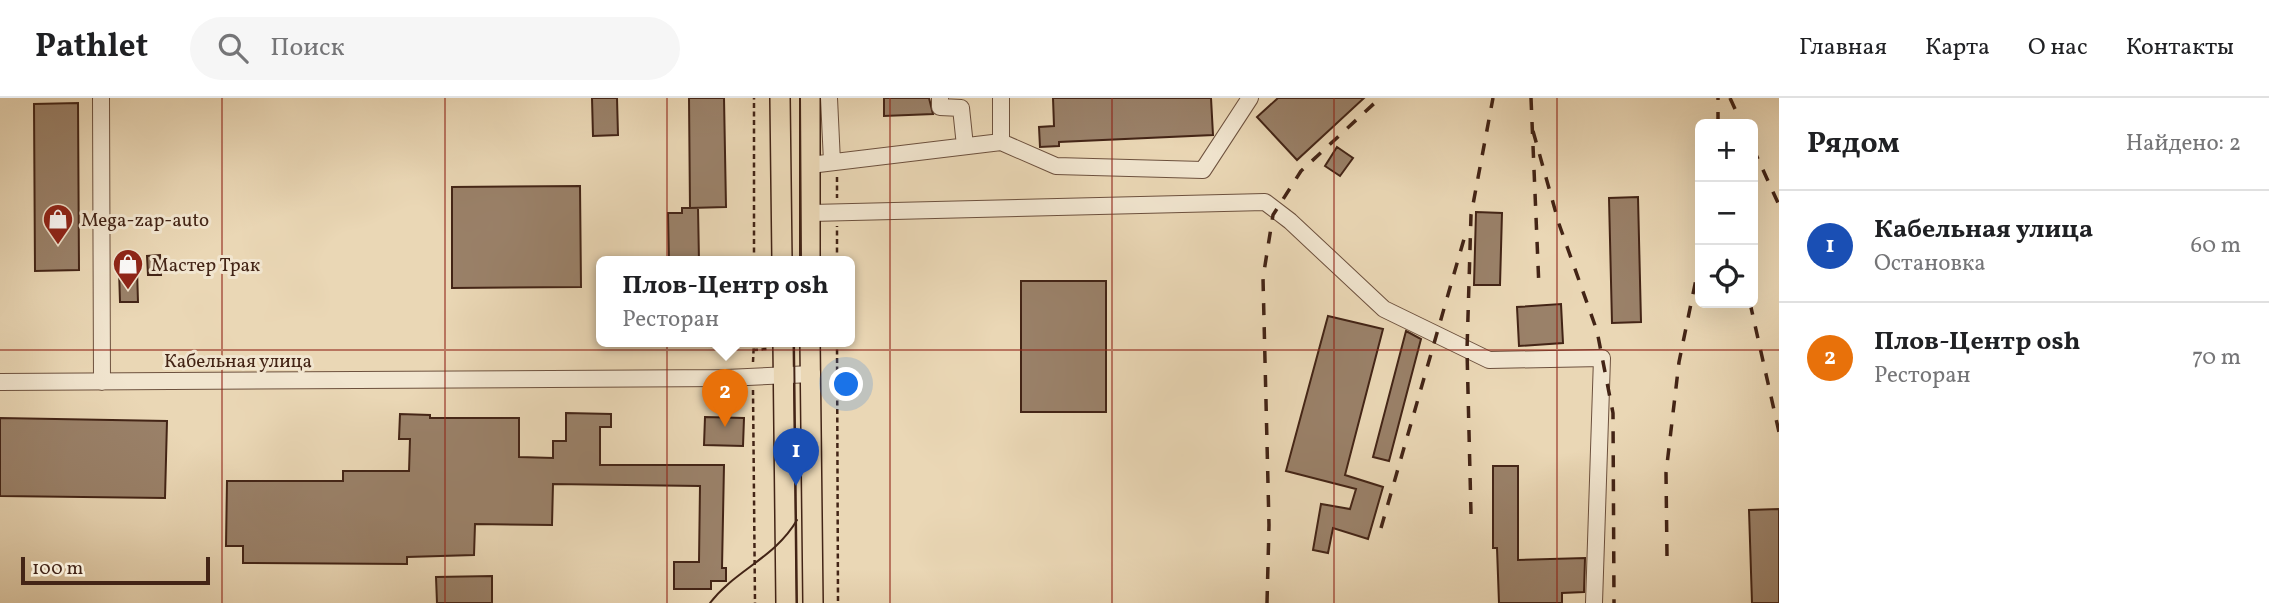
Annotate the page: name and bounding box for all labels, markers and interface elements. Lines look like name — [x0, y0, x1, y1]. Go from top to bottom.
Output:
search box — [190, 17, 680, 80]
text: Pathlet — [35, 25, 148, 71]
icon: search — [214, 29, 252, 67]
text: Поиск — [270, 30, 345, 66]
text: Главная — [1799, 31, 1887, 65]
text: Карта — [1925, 31, 1990, 65]
text: О нас — [2028, 31, 2088, 65]
text: Контакты — [2126, 31, 2234, 65]
map controls — [1695, 119, 1758, 308]
button: + — [1695, 119, 1758, 182]
text: Рядом — [1807, 123, 1900, 165]
text: Найдено: 2 — [2126, 128, 2241, 160]
button: − — [1695, 182, 1758, 245]
shop icon: Mega-zap-auto — [41, 202, 75, 246]
place label: Mega-zap-auto — [81, 208, 209, 234]
text: Кабельная улица — [1874, 212, 2093, 248]
text: 1 — [1825, 230, 1835, 262]
text: 60 m — [2191, 230, 2241, 262]
button: locate — [1695, 245, 1758, 308]
shop icon: Мастер Трак — [111, 247, 145, 291]
text: Остановка — [1874, 248, 1986, 280]
place label: Мастер Трак — [151, 253, 260, 279]
popup — [596, 256, 855, 347]
text: Плов-Центр osh — [622, 268, 829, 304]
text: Ресторан — [622, 304, 719, 336]
text: Плов-Центр osh — [1874, 324, 2080, 360]
text: 2 — [1824, 342, 1836, 374]
text: 70 m — [2192, 342, 2241, 374]
street label: Кабельная улица — [164, 349, 312, 375]
text: Ресторан — [1874, 360, 1971, 392]
your location — [829, 367, 863, 401]
pin: 2 — [702, 369, 748, 427]
pin: 1 — [773, 428, 819, 486]
scale bar — [21, 554, 210, 586]
text: 100 m — [32, 556, 83, 582]

